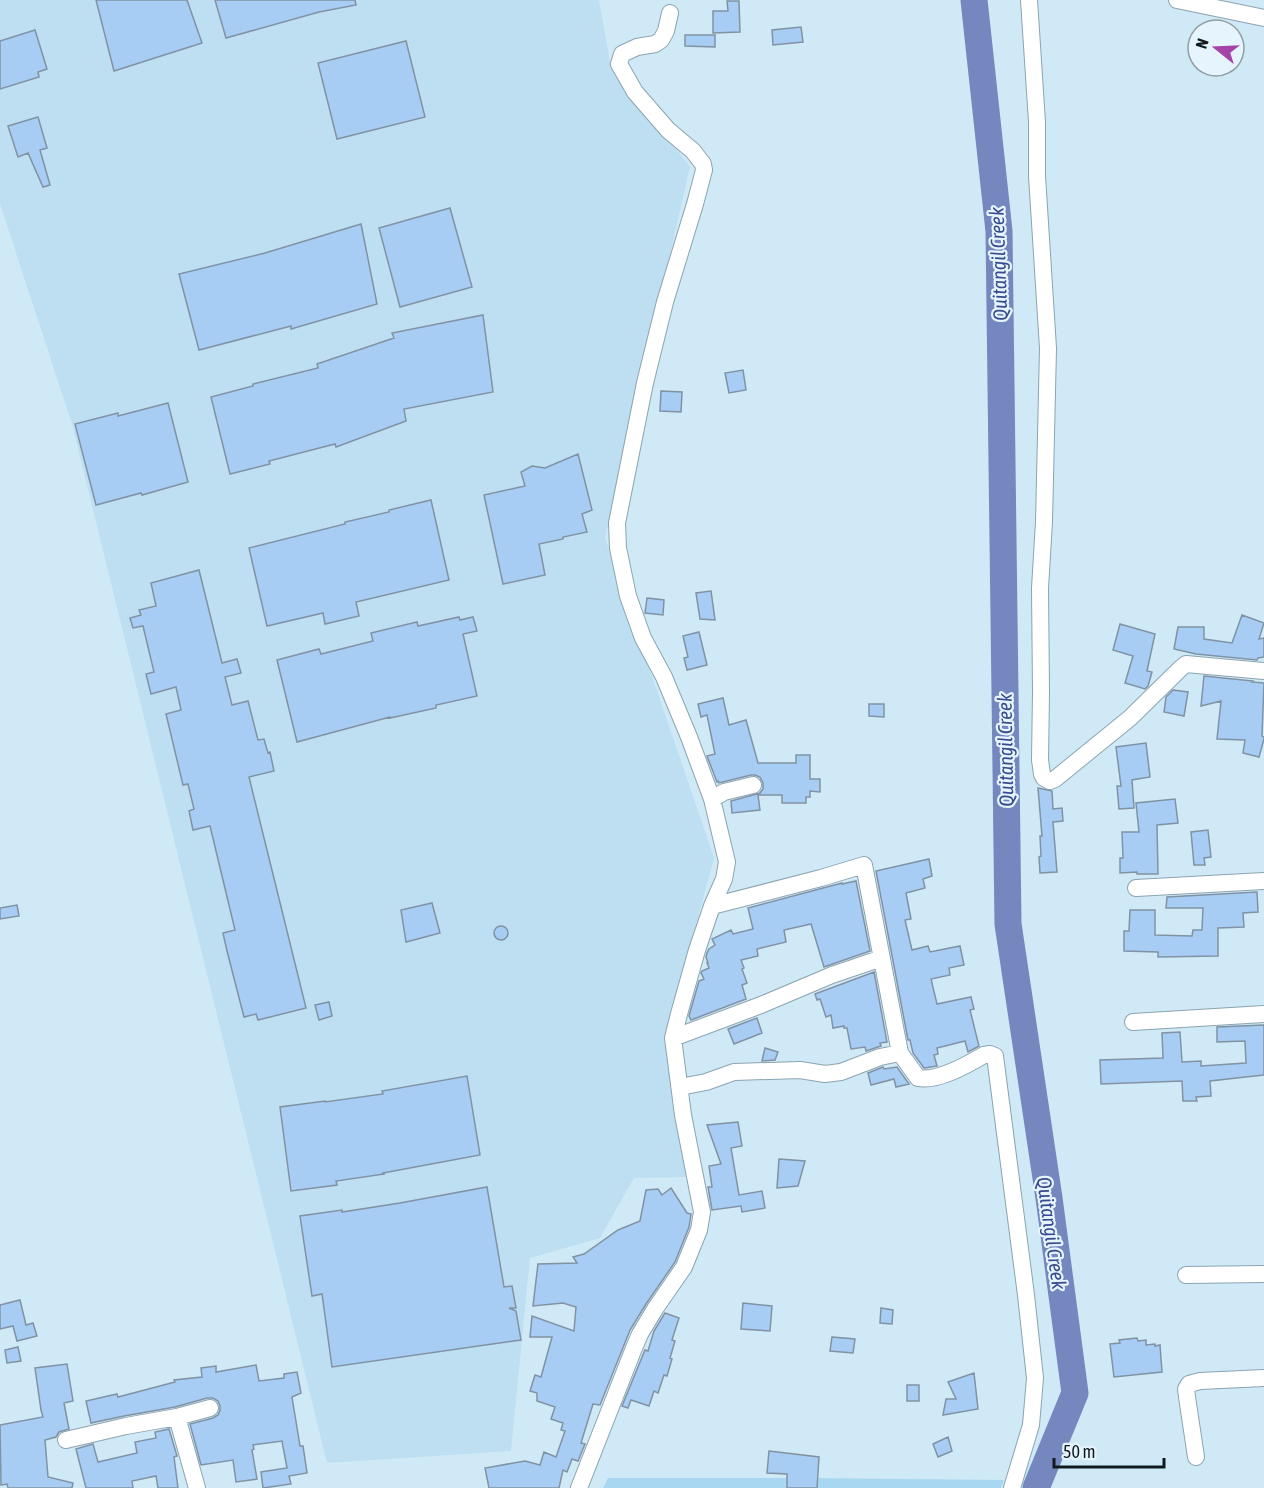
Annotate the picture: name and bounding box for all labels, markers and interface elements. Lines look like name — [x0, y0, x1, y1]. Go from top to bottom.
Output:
north arrow — [1186, 18, 1246, 78]
text: N — [1192, 36, 1212, 51]
water label: Quitangil Creek — [985, 207, 1011, 321]
water label: Quitangil Creek — [993, 693, 1017, 807]
water label: Quitangil Creek — [1033, 1175, 1071, 1291]
scale bar — [1054, 1431, 1164, 1469]
text: 50 m — [1063, 1441, 1095, 1462]

